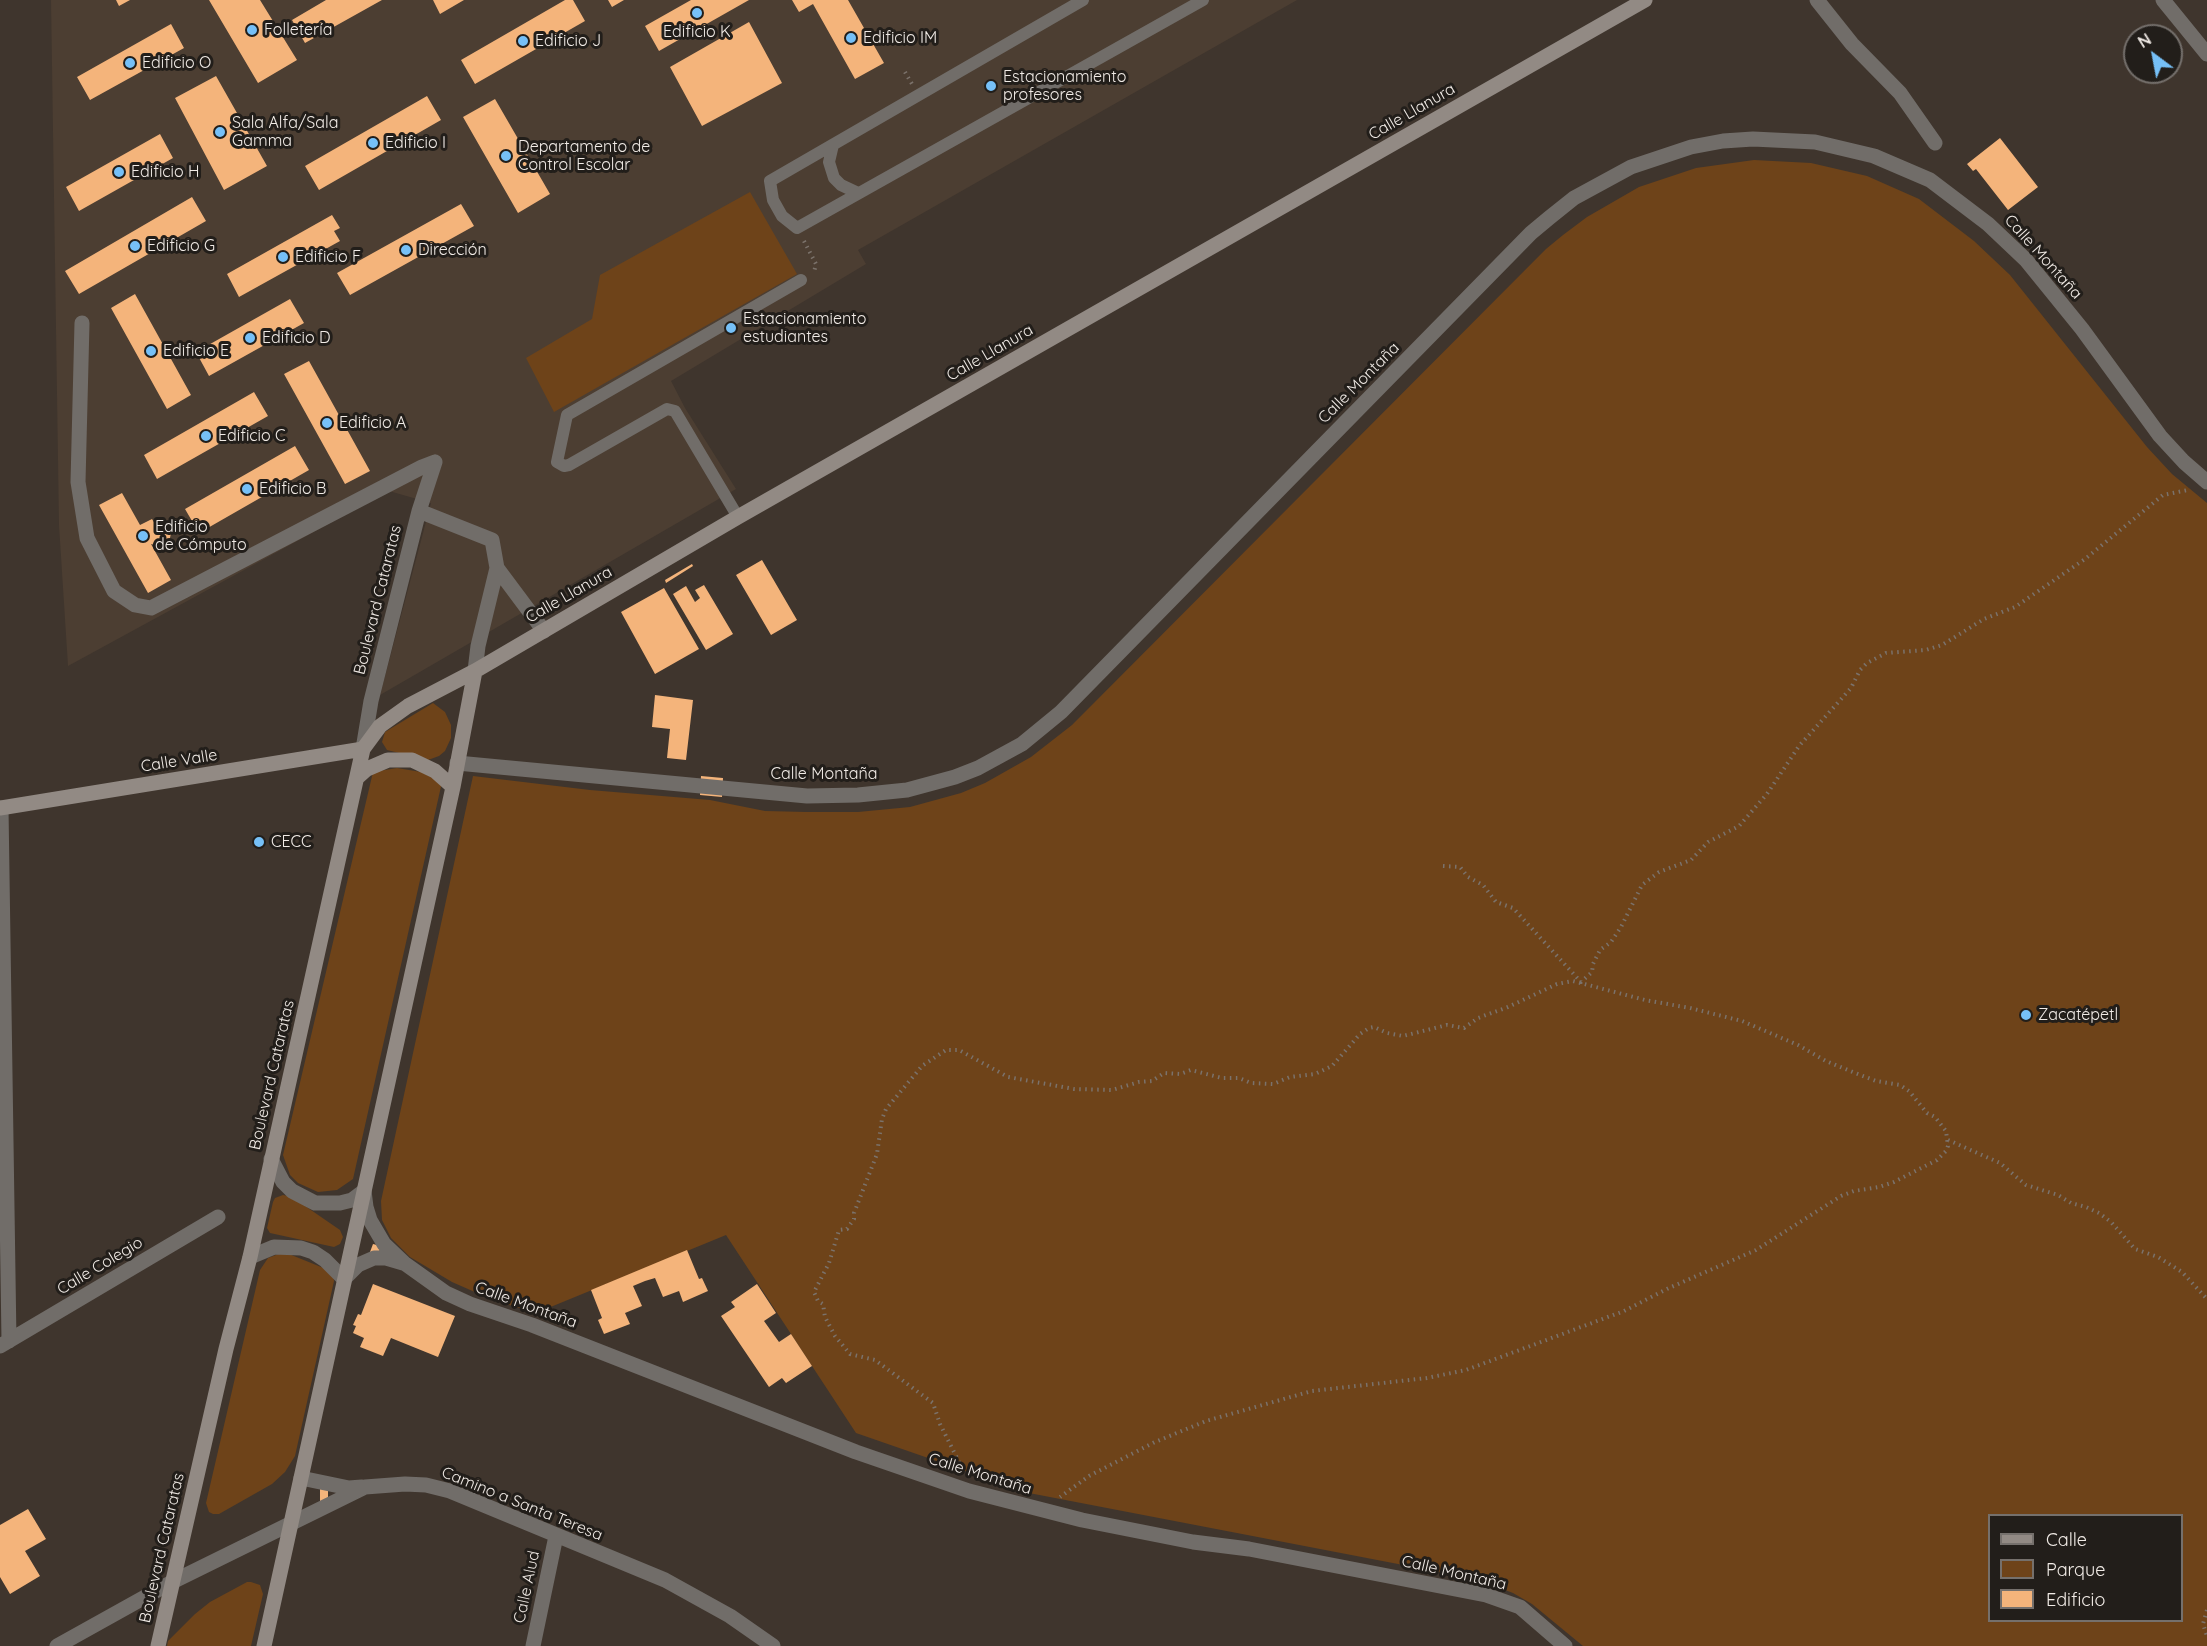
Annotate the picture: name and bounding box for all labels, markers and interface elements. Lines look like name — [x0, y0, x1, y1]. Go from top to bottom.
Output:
marker: Edificio K — [690, 6, 704, 20]
place label: Folletería — [264, 20, 332, 40]
place label: Edificio K — [663, 22, 731, 42]
marker: Folletería — [245, 23, 259, 37]
north arrow — [2123, 24, 2183, 84]
place label: Edificio IM — [863, 28, 937, 48]
text: N — [2134, 29, 2155, 52]
place label: Edificio J — [535, 31, 601, 51]
marker: Edificio IM — [844, 31, 858, 45]
marker: Edificio J — [516, 34, 530, 48]
place label: Edificio O — [142, 53, 211, 73]
marker: Edificio O — [123, 56, 137, 70]
place label: Estacionamiento profesores — [1003, 67, 1126, 105]
marker: Estacionamiento profesores — [984, 79, 998, 93]
street label: Calle Llanura — [1365, 80, 1459, 144]
place label: Sala Alfa/Sala Gamma — [232, 113, 338, 151]
marker: Sala Alfa/Sala Gamma — [213, 125, 227, 139]
place label: Edificio I — [385, 133, 446, 153]
marker: Edificio I — [366, 136, 380, 150]
place label: Departamento de Control Escolar — [518, 137, 650, 175]
marker: Departamento de Control Escolar — [499, 149, 513, 163]
place label: Edificio H — [131, 162, 200, 182]
marker: Edificio H — [112, 165, 126, 179]
street label: Calle Montaña — [2000, 211, 2086, 303]
place label: Edificio G — [147, 236, 215, 256]
marker: Edificio G — [128, 239, 142, 253]
place label: Dirección — [418, 240, 487, 260]
marker: Dirección — [399, 243, 413, 257]
place label: Edificio F — [295, 247, 361, 267]
marker: Edificio F — [276, 250, 290, 264]
place label: Estacionamiento estudiantes — [743, 309, 866, 347]
marker: Estacionamiento estudiantes — [724, 321, 738, 335]
street label: Calle Llanura — [943, 321, 1037, 385]
place label: Edificio D — [262, 328, 331, 348]
marker: Edificio D — [243, 331, 257, 345]
street label: Calle Montaña — [1314, 338, 1404, 428]
place label: Edificio E — [163, 341, 229, 361]
marker: Edificio E — [144, 344, 158, 358]
place label: Edificio A — [339, 413, 406, 433]
marker: Edificio A — [320, 416, 334, 430]
place label: Edificio C — [218, 426, 285, 446]
marker: Edificio C — [199, 429, 213, 443]
place label: Edificio B — [259, 479, 326, 499]
marker: Edificio B — [240, 482, 254, 496]
place label: Edificio de Cómputo — [155, 517, 247, 555]
street label: Boulevard Cataratas — [350, 523, 406, 677]
marker: Edificio de Cómputo — [136, 529, 150, 543]
street label: Calle Llanura — [522, 563, 616, 627]
street label: Calle Valle — [139, 745, 219, 777]
street label: Calle Montaña — [771, 764, 877, 784]
place label: CECC — [271, 832, 311, 852]
marker: CECC — [252, 835, 266, 849]
street label: Boulevard Cataratas — [245, 998, 299, 1152]
place label: Zacatépetl — [2038, 1005, 2118, 1025]
marker: Zacatépetl — [2019, 1008, 2033, 1022]
street label: Calle Colegio — [54, 1233, 146, 1299]
street label: Calle Montaña — [472, 1278, 580, 1332]
street label: Calle Montaña — [926, 1449, 1034, 1499]
street label: Camino a Santa Teresa — [439, 1463, 605, 1545]
street label: Boulevard Cataratas — [135, 1471, 189, 1625]
legend — [1988, 1514, 2183, 1622]
text: Calle — [2046, 1528, 2087, 1551]
street label: Calle Alud — [510, 1549, 544, 1625]
street label: Calle Montaña — [1400, 1552, 1508, 1594]
text: Parque — [2046, 1558, 2105, 1581]
text: Edificio — [2046, 1588, 2105, 1611]

